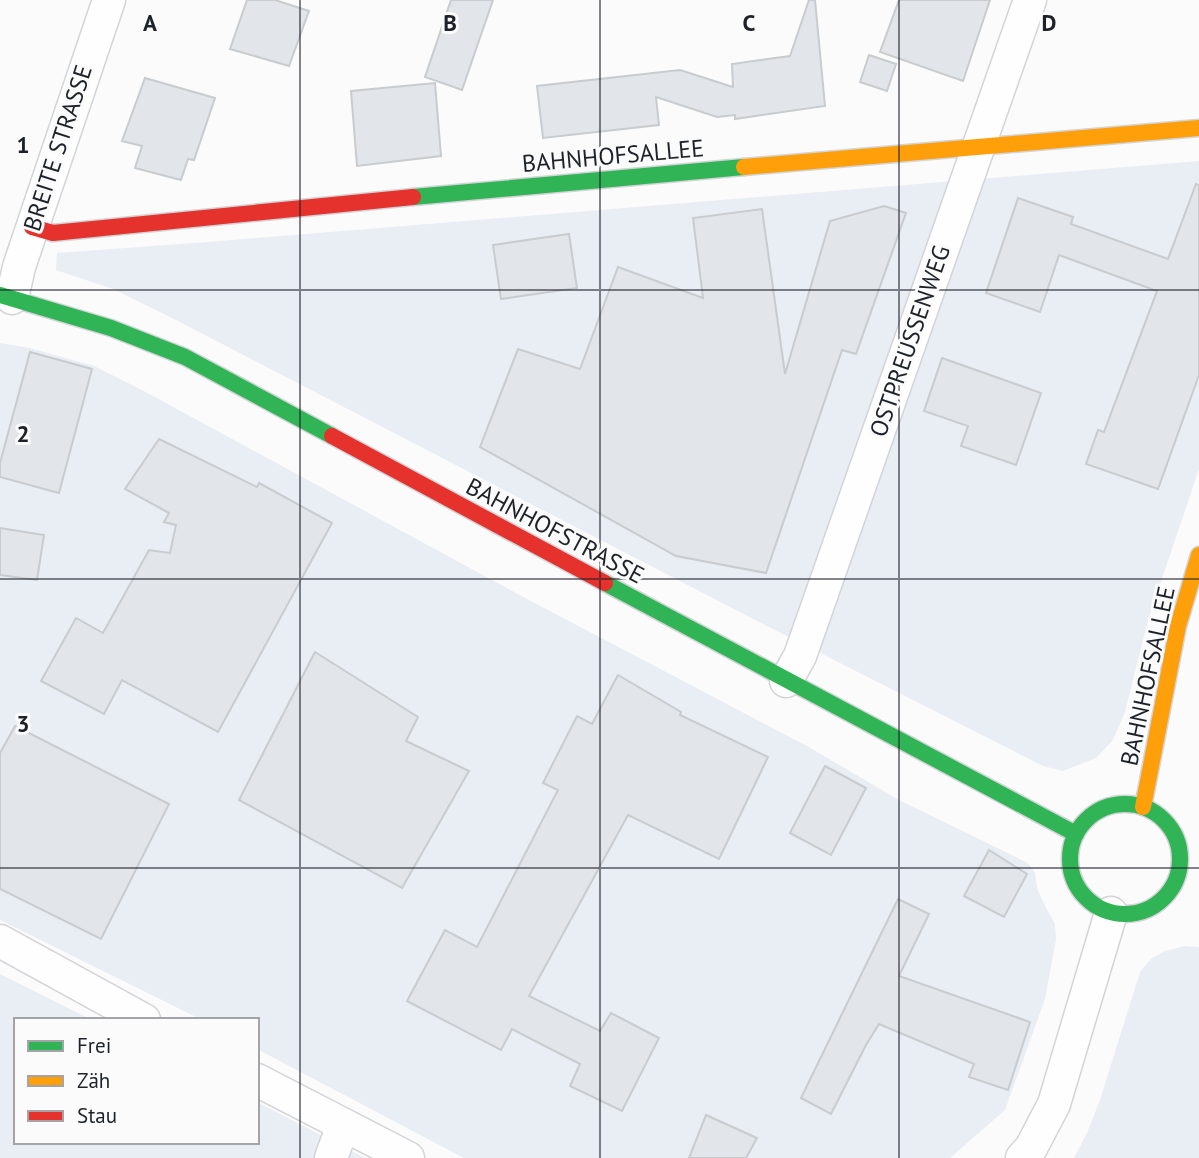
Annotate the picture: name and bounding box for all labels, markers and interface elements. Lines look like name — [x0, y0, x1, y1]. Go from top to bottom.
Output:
text: A — [143, 8, 157, 37]
text: B — [443, 8, 457, 37]
text: C — [743, 8, 756, 37]
text: D — [1042, 8, 1056, 37]
street label: BREITE STRASSE — [16, 61, 99, 235]
text: 1 — [16, 130, 30, 159]
street label: BAHNHOFSALLEE — [521, 132, 705, 179]
street label: OSTPREUSSENWEG — [862, 241, 957, 441]
text: 2 — [16, 419, 30, 448]
street label: BAHNHOFSTRASSE — [461, 471, 650, 591]
street label: BAHNHOFSALLEE — [1113, 583, 1182, 768]
text: 3 — [16, 709, 30, 738]
legend — [14, 1018, 259, 1144]
text: Frei — [77, 1032, 111, 1059]
text: Zäh — [77, 1067, 110, 1094]
text: Stau — [77, 1102, 117, 1129]

